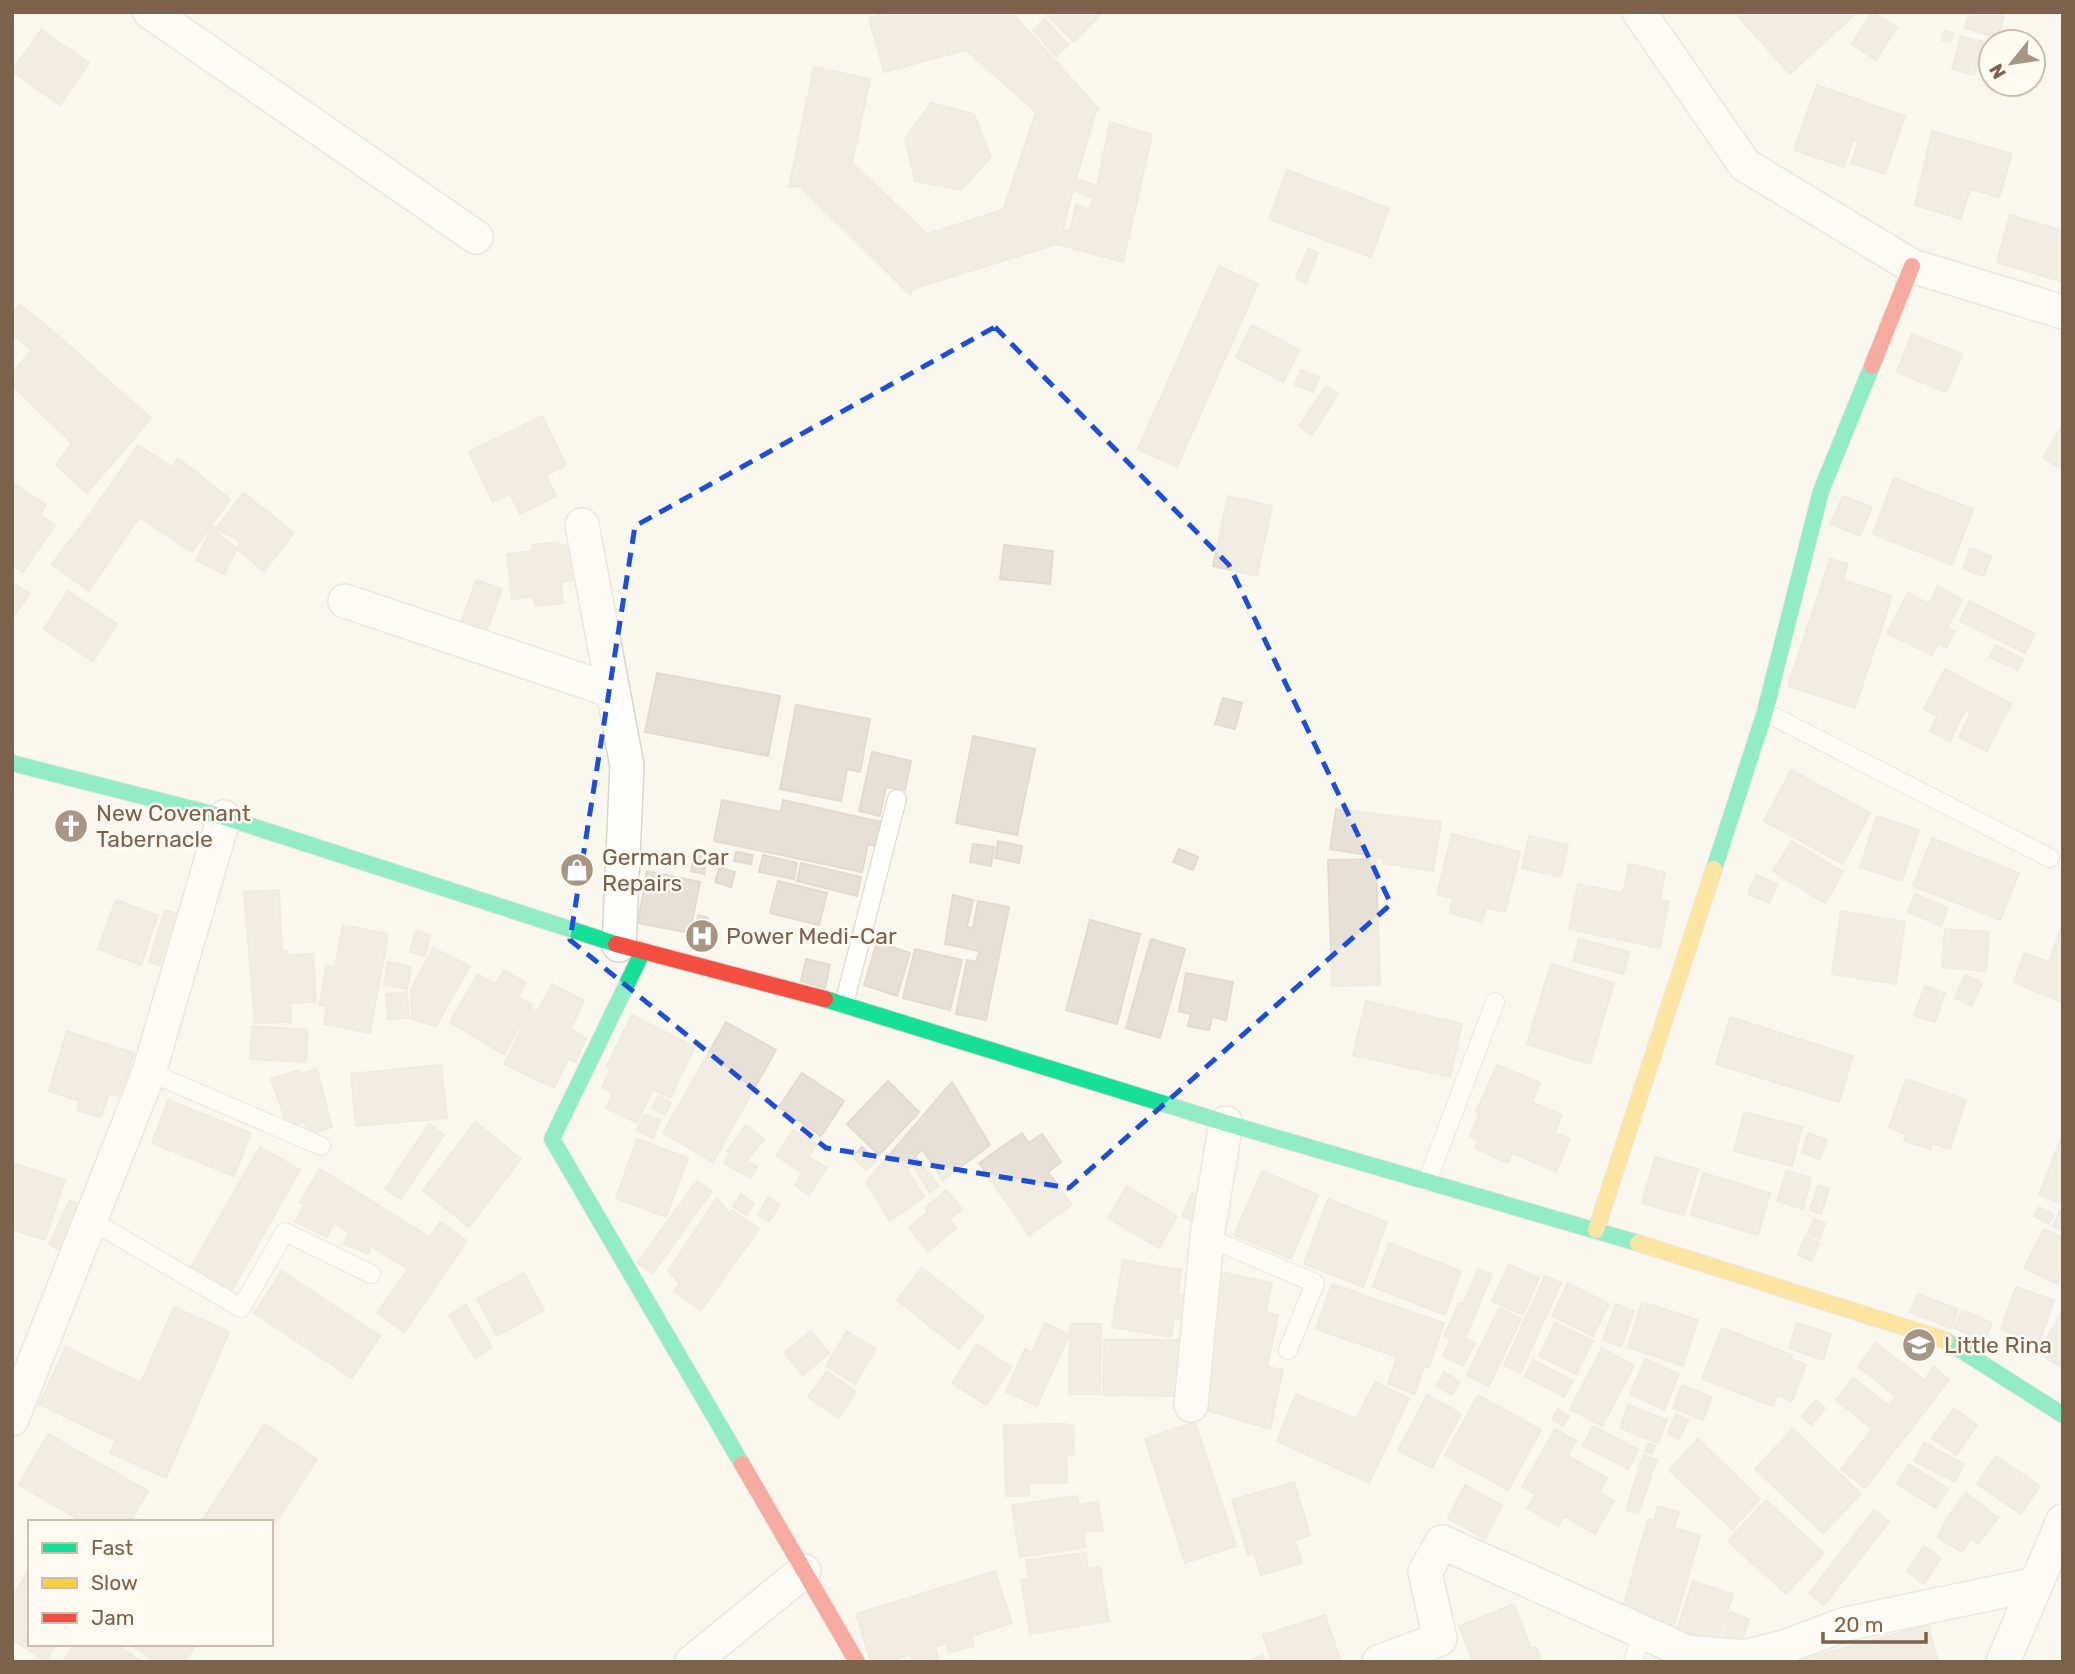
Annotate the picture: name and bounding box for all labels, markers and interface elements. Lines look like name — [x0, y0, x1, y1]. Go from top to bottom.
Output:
north arrow — [1977, 28, 2047, 98]
text: N — [1984, 60, 2011, 83]
place label: New Covenant Tabernacle — [96, 799, 251, 853]
church icon: New Covenant Tabernacle — [52, 807, 90, 845]
place label: German Car Repairs — [602, 843, 729, 897]
shop icon: German Car Repairs — [558, 851, 596, 889]
hospital icon: Power Medi-Car — [683, 917, 721, 955]
place label: Power Medi-Car — [726, 922, 897, 950]
school or university icon: Little Rina — [1900, 1326, 1938, 1364]
place label: Little Rina — [1944, 1331, 2052, 1359]
legend — [28, 1520, 273, 1646]
text: Fast — [91, 1535, 133, 1560]
text: Slow — [91, 1570, 138, 1595]
scale bar — [1823, 1600, 1926, 1644]
text: Jam — [91, 1605, 135, 1630]
text: 20 m — [1834, 1612, 1883, 1637]

